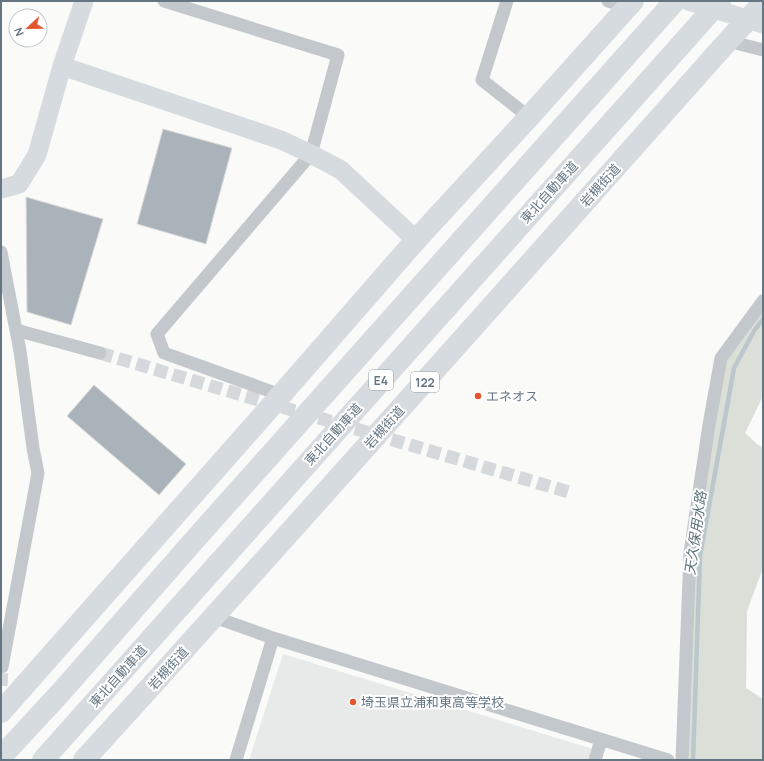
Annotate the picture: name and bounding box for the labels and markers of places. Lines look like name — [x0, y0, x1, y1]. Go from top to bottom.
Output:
place label: エネオス — [486, 387, 538, 405]
marker: エネオス — [473, 391, 483, 401]
place label: 埼玉県立浦和東高等学校 — [361, 693, 504, 711]
marker: 埼玉県立浦和東高等学校 — [348, 697, 358, 707]

